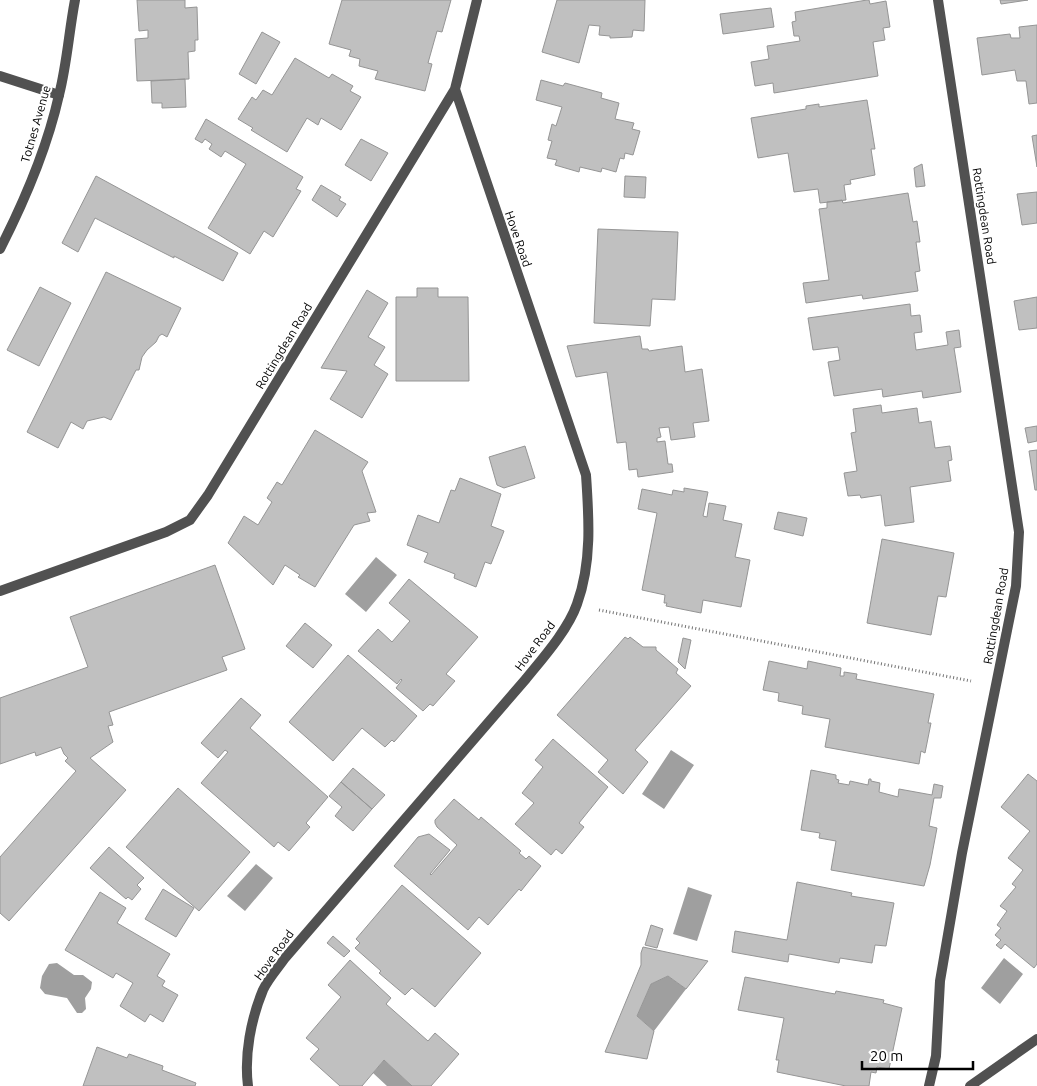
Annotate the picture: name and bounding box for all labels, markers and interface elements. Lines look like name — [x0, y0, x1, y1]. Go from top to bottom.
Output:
street label: Totnes Avenue — [18, 84, 53, 164]
street label: Rottingdean Road — [970, 167, 999, 265]
street label: Hove Road — [503, 209, 534, 268]
street label: Rottingdean Road — [253, 301, 314, 391]
street label: Rottingdean Road — [981, 567, 1010, 665]
street label: Hove Road — [512, 619, 557, 673]
street label: Hove Road — [251, 927, 296, 982]
scale bar — [862, 1038, 973, 1070]
text: 20 m — [870, 1047, 903, 1064]

